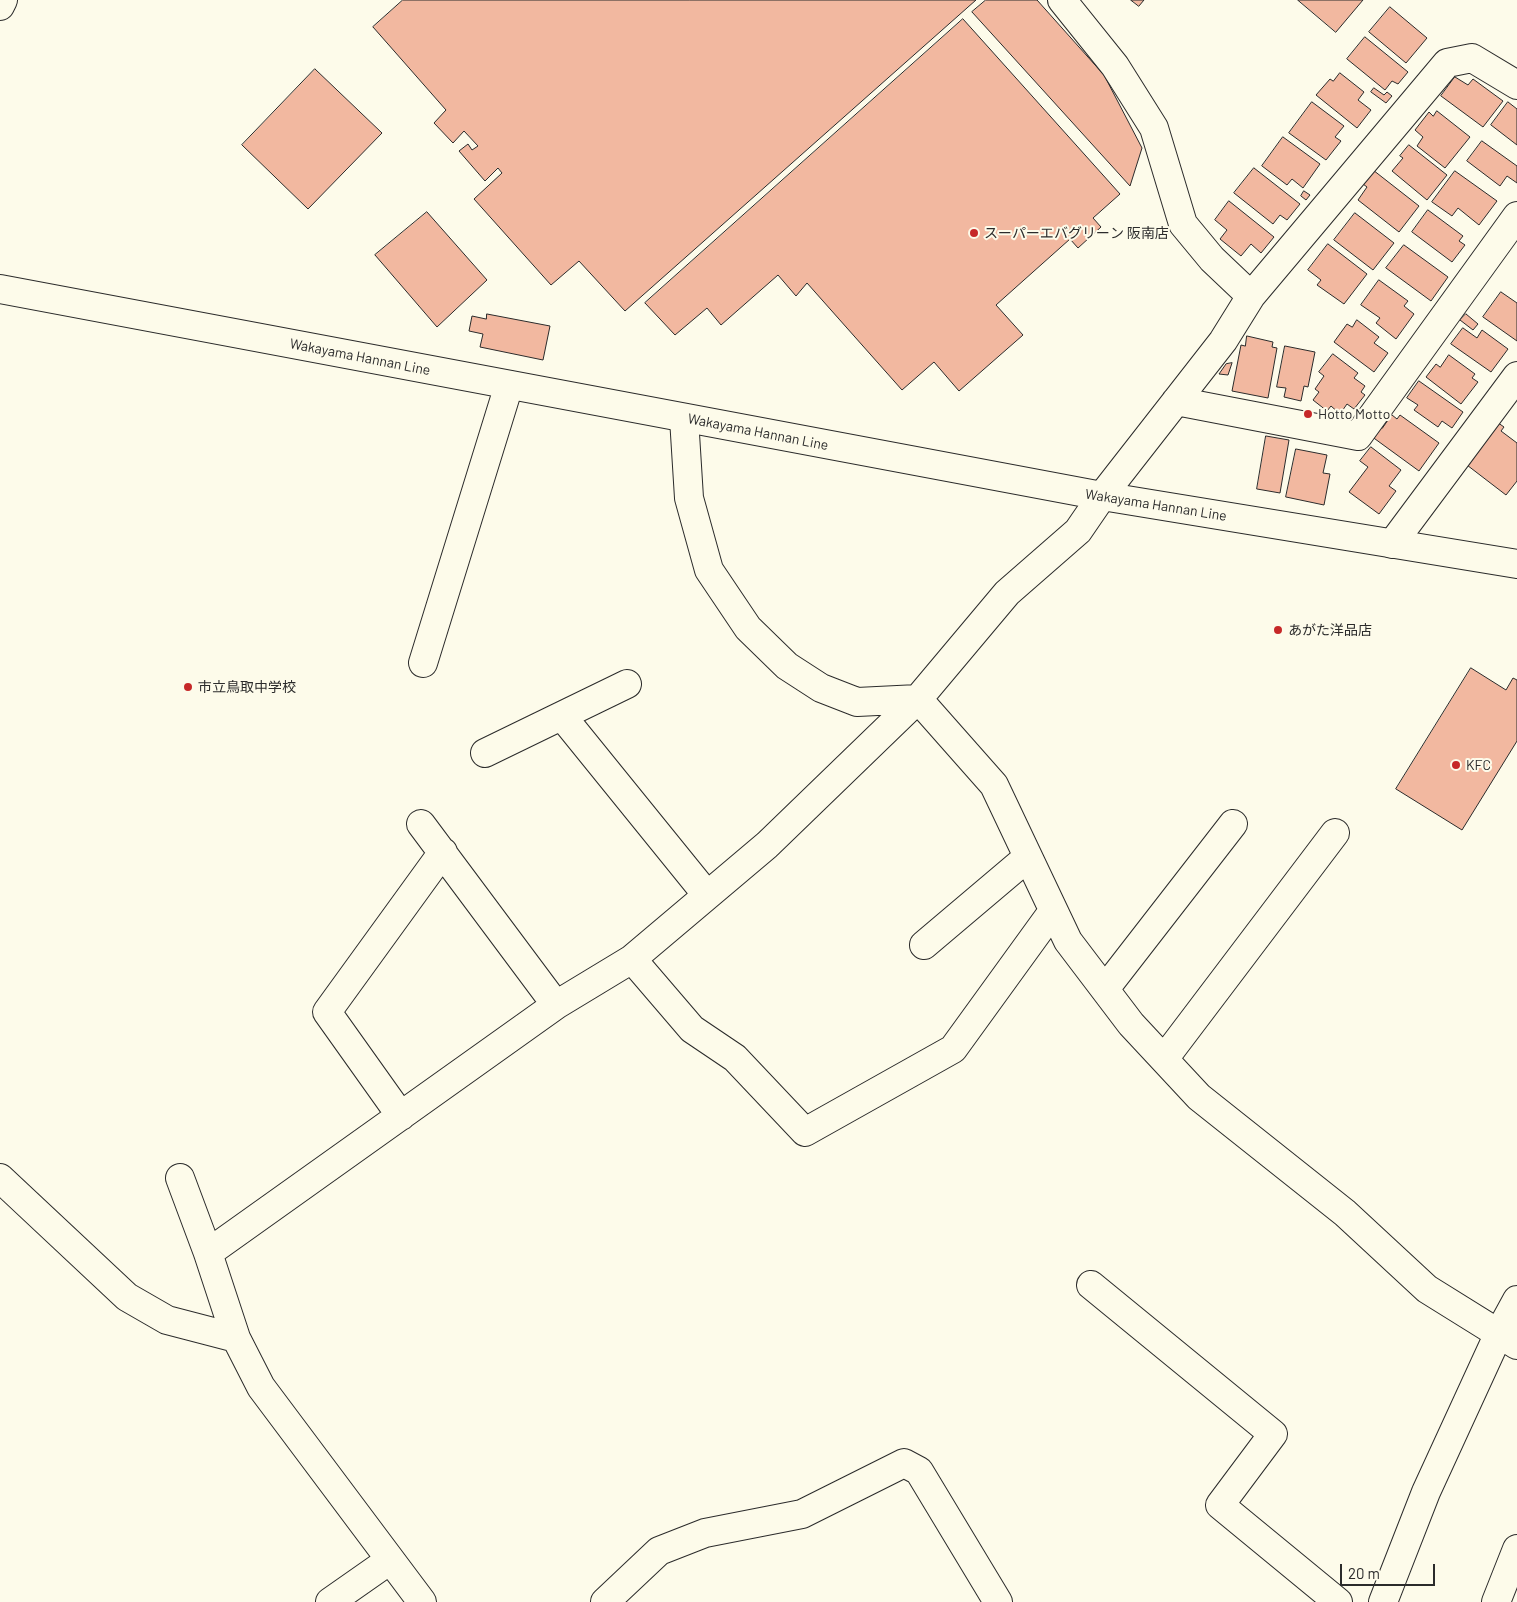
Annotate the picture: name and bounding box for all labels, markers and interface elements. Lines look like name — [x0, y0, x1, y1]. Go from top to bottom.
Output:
place label: スーパーエバグリーン 阪南店 — [984, 225, 1169, 241]
marker: スーパーエバグリーン 阪南店 — [968, 227, 980, 239]
street label: Wakayama Hannan Line — [288, 335, 432, 379]
place label: Hotto Motto — [1318, 406, 1390, 422]
marker: Hotto Motto — [1302, 408, 1314, 420]
street label: Wakayama Hannan Line — [686, 410, 830, 454]
street label: Wakayama Hannan Line — [1084, 486, 1228, 524]
place label: あがた洋品店 — [1288, 622, 1372, 638]
marker: あがた洋品店 — [1272, 624, 1284, 636]
place label: 市立鳥取中学校 — [198, 679, 296, 695]
marker: 市立鳥取中学校 — [182, 681, 194, 693]
place label: KFC — [1466, 757, 1491, 773]
marker: KFC — [1450, 759, 1462, 771]
scale bar — [1342, 1554, 1437, 1586]
text: 20 m — [1348, 1564, 1380, 1582]

